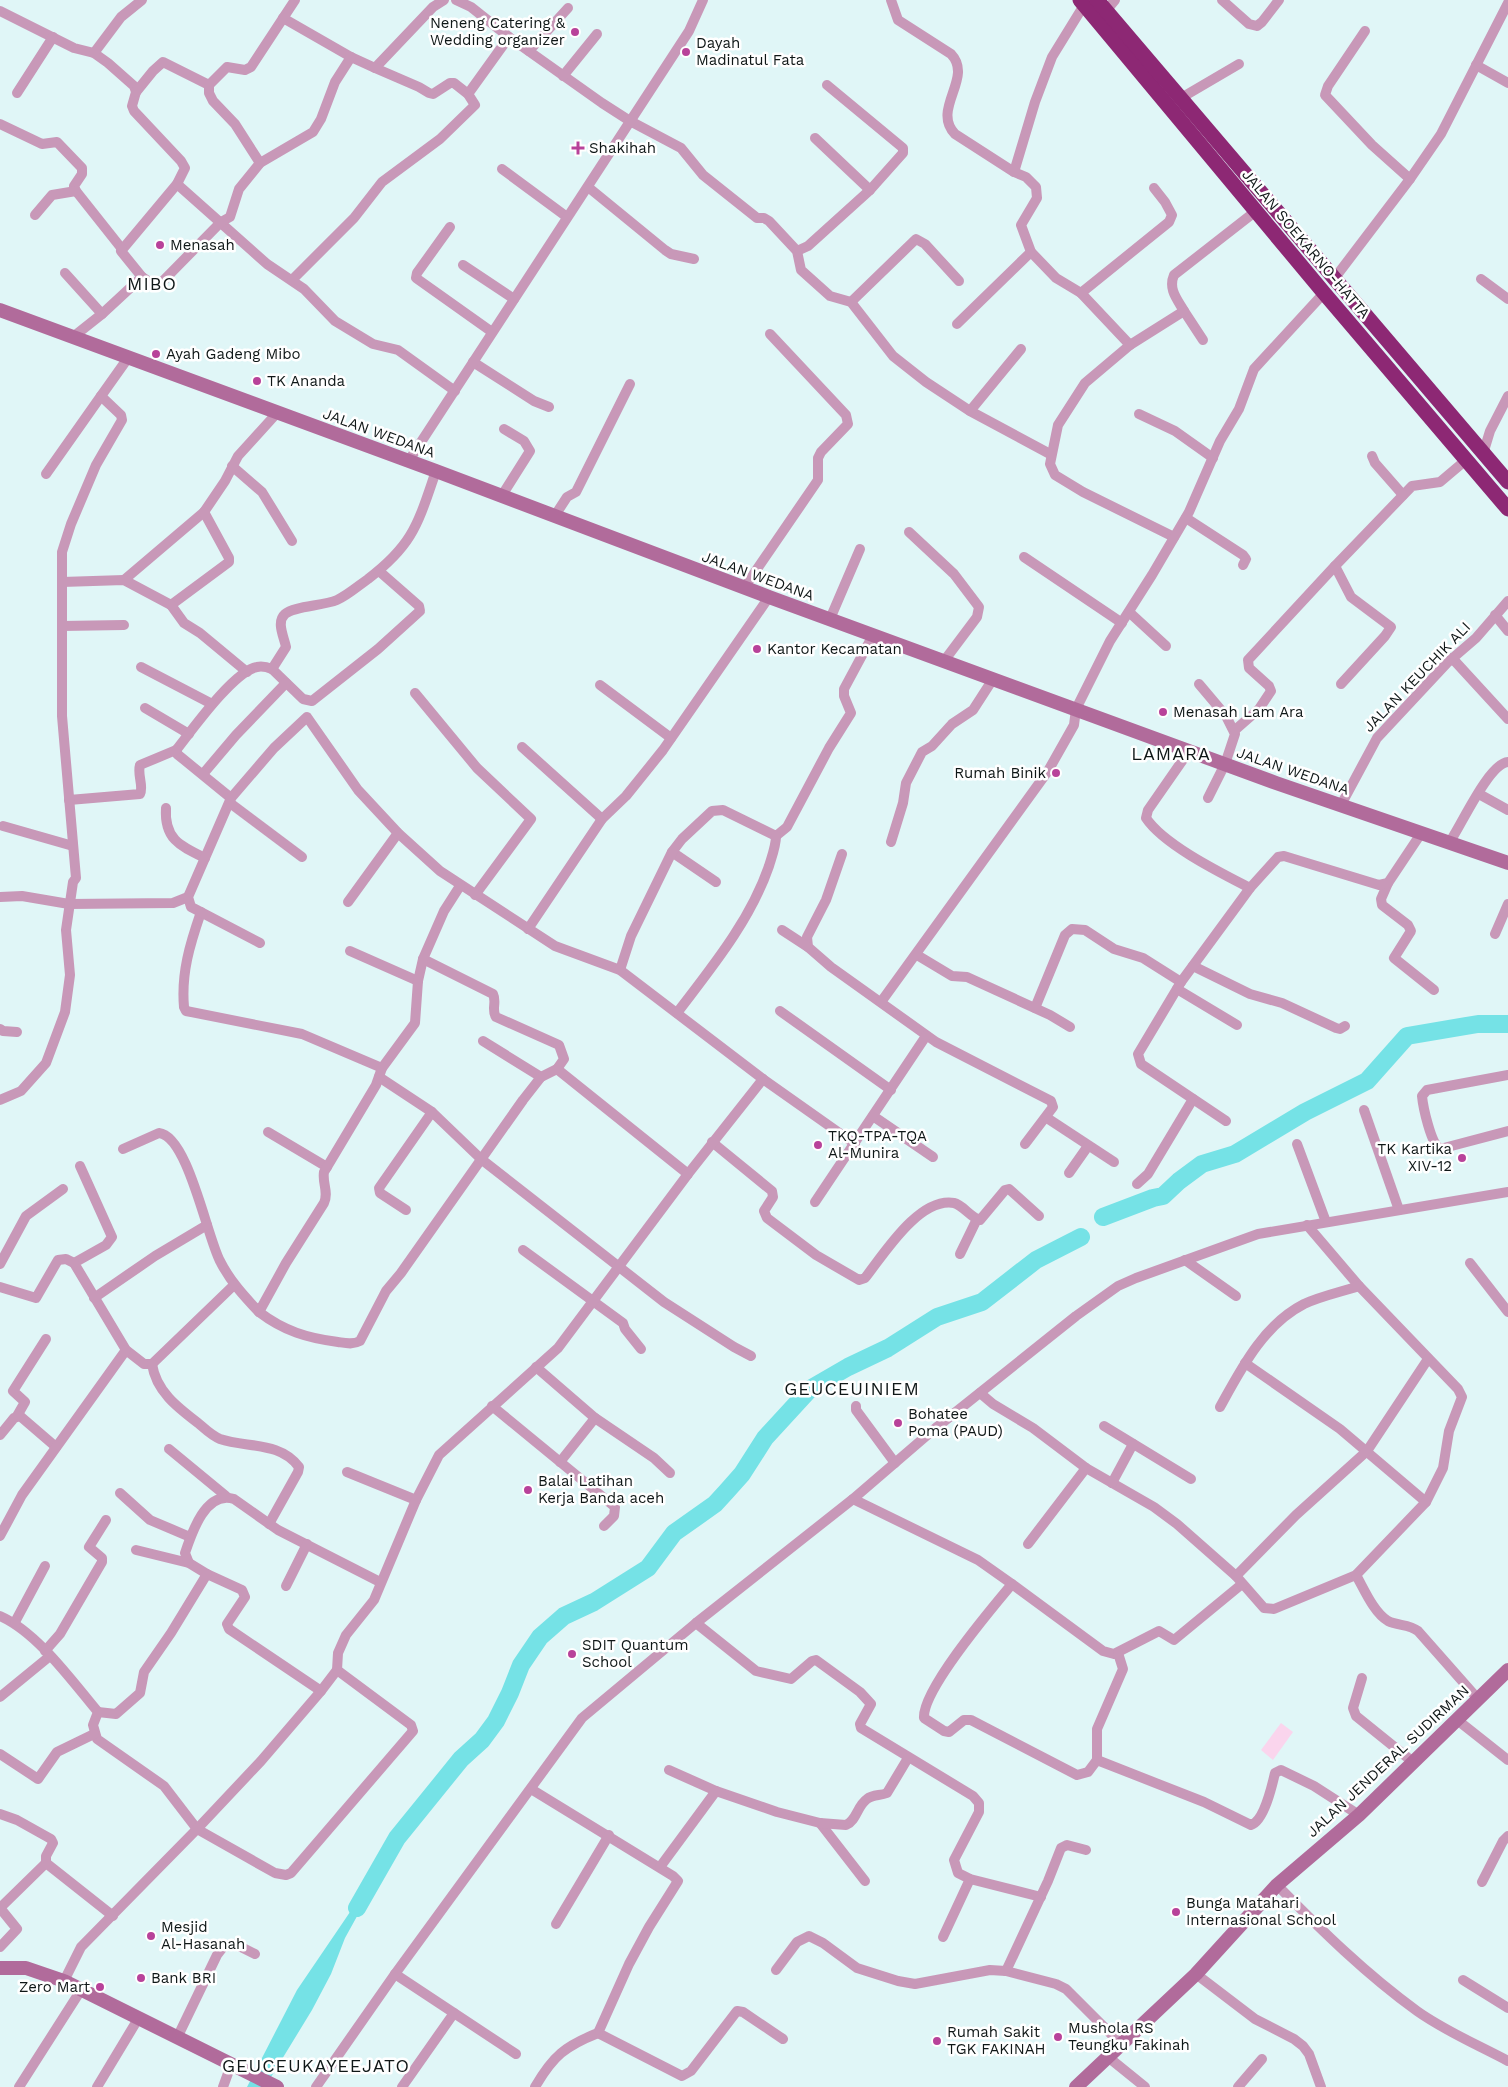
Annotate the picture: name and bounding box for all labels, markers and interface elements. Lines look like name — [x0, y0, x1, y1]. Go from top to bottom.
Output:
place label: Neneng Catering & Wedding organizer — [430, 14, 566, 49]
marker: Neneng Catering & Wedding organizer — [569, 26, 581, 38]
place label: Dayah Madinatul Fata — [696, 34, 805, 69]
marker: Dayah Madinatul Fata — [680, 46, 692, 58]
place label: Shakihah — [589, 139, 656, 157]
marker: Shakihah — [571, 141, 585, 155]
street label: JALAN SOEKARNO-HATTA — [1238, 166, 1374, 322]
place label: Menasah — [170, 236, 235, 254]
marker: Menasah — [154, 239, 166, 251]
district label: MIBO — [127, 273, 177, 294]
place label: Ayah Gadeng Mibo — [166, 345, 301, 363]
marker: Ayah Gadeng Mibo — [150, 348, 162, 360]
place label: TK Ananda — [267, 372, 346, 390]
marker: TK Ananda — [251, 375, 263, 387]
street label: JALAN WEDANA — [320, 404, 438, 462]
street label: JALAN WEDANA — [699, 547, 817, 605]
street label: JALAN KEUCHIK ALI — [1360, 618, 1474, 736]
place label: Kantor Kecamatan — [767, 640, 902, 658]
marker: Kantor Kecamatan — [751, 643, 763, 655]
place label: Menasah Lam Ara — [1173, 703, 1304, 721]
marker: Menasah Lam Ara — [1157, 706, 1169, 718]
district label: LAMARA — [1131, 743, 1211, 764]
street label: JALAN WEDANA — [1234, 743, 1352, 799]
place label: Rumah Binik — [954, 764, 1046, 782]
marker: Rumah Binik — [1050, 767, 1062, 779]
place label: TKQ-TPA-TQA Al-Munira — [828, 1127, 927, 1162]
marker: TKQ-TPA-TQA Al-Munira — [812, 1139, 824, 1151]
place label: TK Kartika XIV-12 — [1377, 1140, 1453, 1175]
marker: TK Kartika XIV-12 — [1456, 1152, 1468, 1164]
district label: GEUCEUINIEM — [784, 1378, 920, 1399]
place label: Bohatee Poma (PAUD) — [908, 1405, 1003, 1440]
marker: Bohatee Poma (PAUD) — [892, 1417, 904, 1429]
place label: Balai Latihan Kerja Banda aceh — [538, 1472, 664, 1507]
marker: Balai Latihan Kerja Banda aceh — [522, 1484, 534, 1496]
place label: SDIT Quantum School — [582, 1636, 689, 1671]
marker: SDIT Quantum School — [566, 1648, 578, 1660]
street label: JALAN JENDERAL SUDIRMAN — [1303, 1681, 1473, 1841]
place label: Bunga Matahari Internasional School — [1186, 1894, 1337, 1929]
marker: Bunga Matahari Internasional School — [1170, 1906, 1182, 1918]
place label: Mesjid Al-Hasanah — [161, 1918, 245, 1953]
marker: Mesjid Al-Hasanah — [145, 1930, 157, 1942]
place label: Bank BRI — [151, 1969, 216, 1987]
marker: Bank BRI — [135, 1972, 147, 1984]
place label: Zero Mart — [19, 1978, 91, 1996]
marker: Zero Mart — [94, 1981, 106, 1993]
place label: Mushola RS Teungku Fakinah — [1068, 2019, 1190, 2054]
place label: Rumah Sakit TGK FAKINAH — [947, 2023, 1046, 2058]
marker: Mushola RS Teungku Fakinah — [1052, 2031, 1064, 2043]
marker: Rumah Sakit TGK FAKINAH — [931, 2035, 943, 2047]
district label: GEUCEUKAYEEJATO — [222, 2055, 410, 2076]

